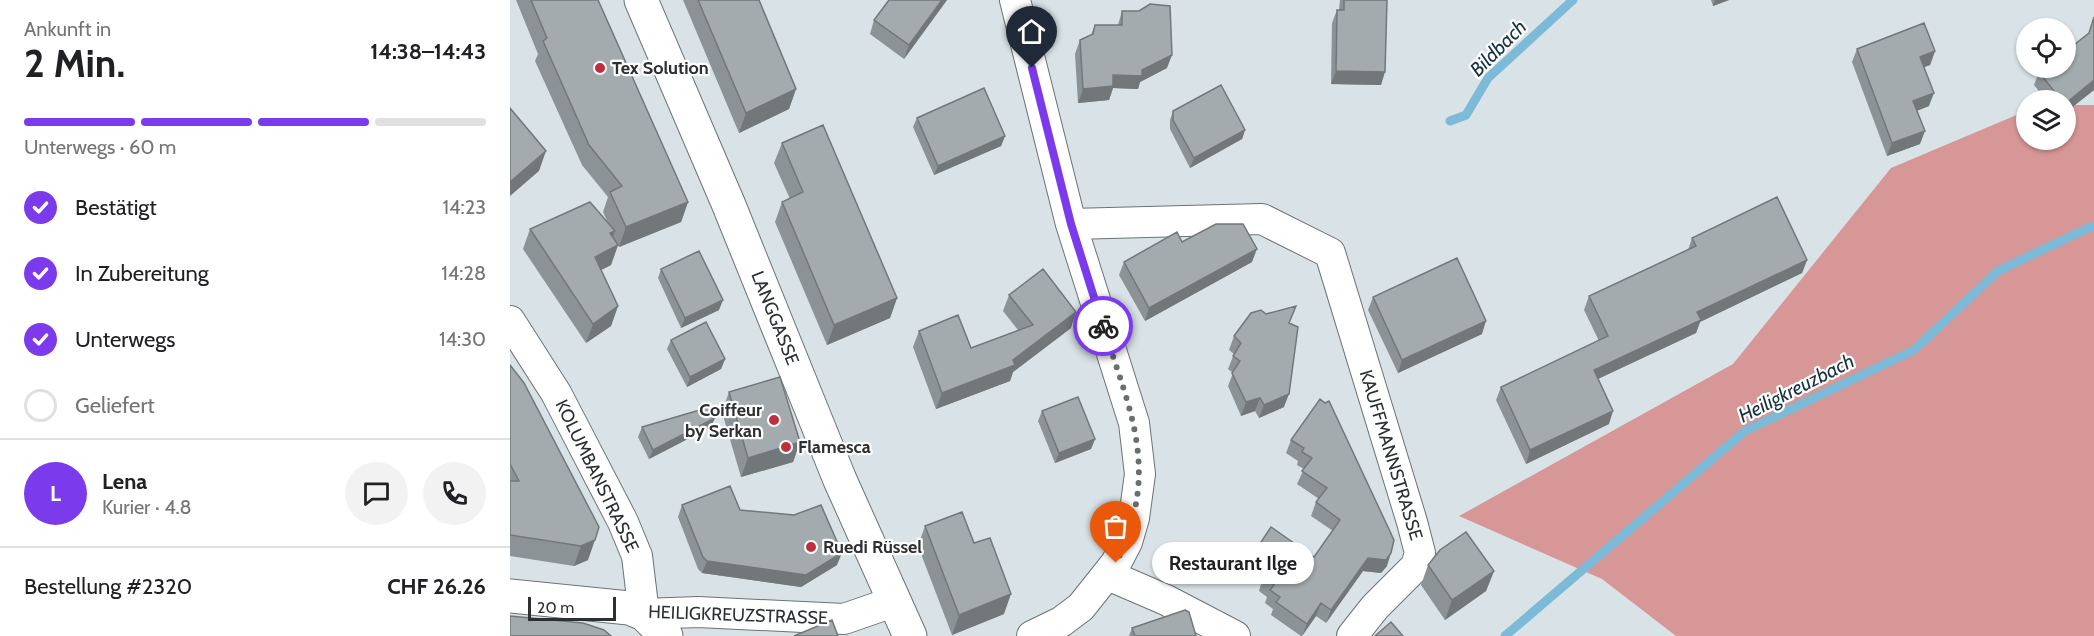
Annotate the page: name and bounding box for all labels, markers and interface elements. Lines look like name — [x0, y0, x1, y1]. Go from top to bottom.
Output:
pin — [1006, 6, 1057, 68]
icon: home — [1015, 15, 1048, 48]
water label: Bildbach — [1465, 15, 1531, 81]
text: Ankunft in — [24, 17, 111, 41]
map controls — [2016, 18, 2076, 150]
button: locate — [2016, 18, 2076, 78]
text: 14:38–14:43 — [370, 38, 486, 65]
text: 2 Min. — [24, 39, 125, 87]
place label: Tex Solution — [612, 57, 709, 79]
marker: Tex Solution — [593, 61, 607, 75]
button: layers — [2016, 90, 2076, 150]
text: Unterwegs · 60 m — [24, 135, 176, 159]
icon: check — [24, 191, 57, 224]
text: Bestätigt — [75, 194, 157, 221]
text: 14:23 — [442, 195, 486, 219]
icon: check — [24, 257, 57, 290]
text: In Zubereitung — [75, 260, 209, 287]
text: 14:28 — [441, 261, 486, 285]
street label: LANGGASSE — [746, 268, 804, 368]
courier — [1073, 296, 1133, 356]
icon: bike — [1087, 310, 1120, 343]
icon: check — [24, 323, 57, 356]
text: Unterwegs — [75, 326, 175, 353]
text: 14:30 — [439, 327, 486, 351]
water label: Heiligkreuzbach — [1734, 349, 1858, 427]
street label: KAUFFMANNSTRASSE — [1355, 367, 1427, 543]
text: Geliefert — [75, 392, 155, 419]
street label: KOLUMBANSTRASSE — [550, 396, 644, 556]
place label: Coiffeur by Serkan — [685, 399, 762, 442]
marker: Coiffeur by Serkan — [767, 413, 781, 427]
place label: Flamesca — [798, 436, 871, 458]
marker: Flamesca — [779, 440, 793, 454]
button: chat — [345, 462, 408, 525]
button: phone — [423, 462, 486, 525]
text: Lena — [102, 468, 147, 495]
text: L — [50, 480, 61, 507]
text: Kurier · 4.8 — [102, 495, 192, 519]
pin — [1090, 501, 1141, 563]
icon: bag — [1099, 510, 1132, 543]
place label: Ruedi Rüssel — [823, 536, 922, 558]
marker: Ruedi Rüssel — [804, 540, 818, 554]
callout: Restaurant Ilge — [1152, 542, 1314, 584]
text: Restaurant Ilge — [1169, 551, 1297, 575]
text: Bestellung #2320 — [24, 573, 192, 600]
text: CHF 26.26 — [387, 573, 486, 600]
scale bar — [528, 594, 616, 622]
text: 20 m — [537, 598, 574, 617]
street label: HEILIGKREUZSTRASSE — [648, 601, 828, 629]

